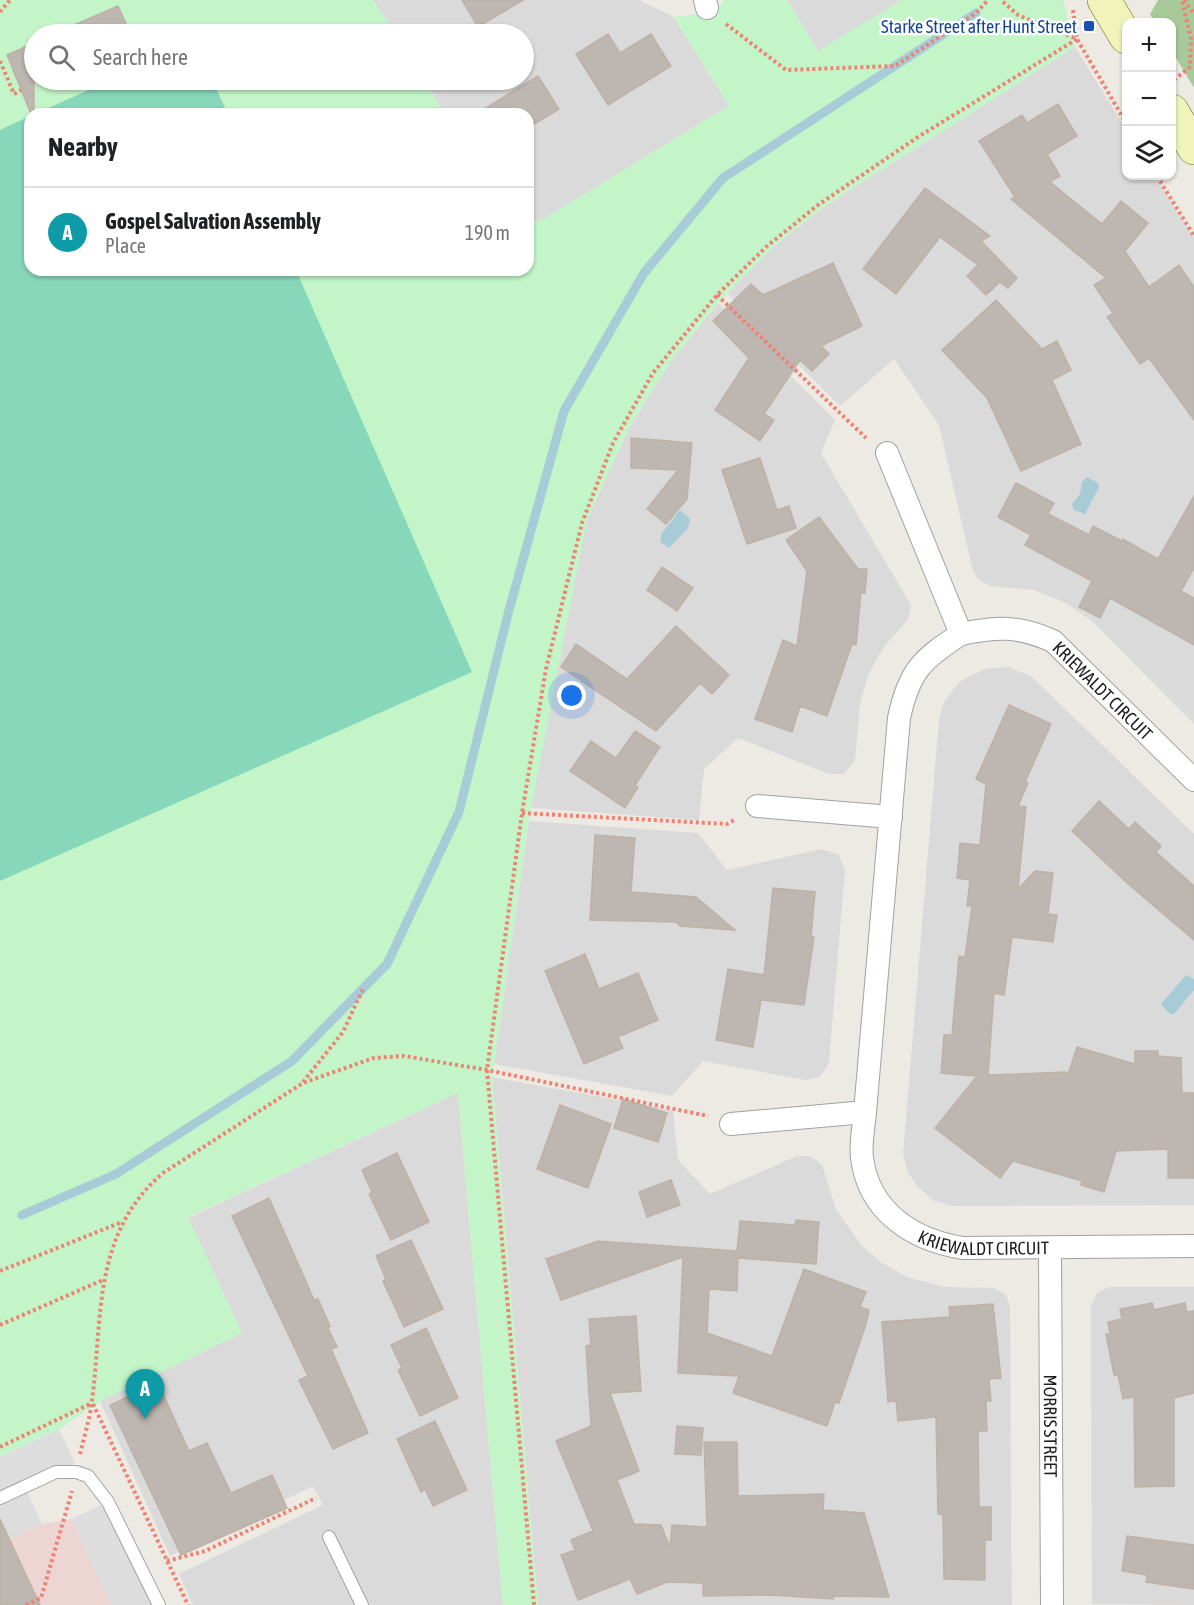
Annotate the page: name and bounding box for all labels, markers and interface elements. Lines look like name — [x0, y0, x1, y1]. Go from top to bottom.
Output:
place label: Starke Street after Hunt Street — [881, 16, 1077, 37]
map controls — [1122, 18, 1176, 180]
button: + — [1122, 18, 1176, 72]
marker: Starke Street after Hunt Street — [1082, 19, 1096, 33]
search box — [24, 24, 534, 90]
icon: search — [45, 41, 78, 74]
text: Search here — [93, 44, 188, 70]
button: − — [1122, 72, 1176, 126]
button: layers — [1122, 126, 1176, 180]
text: Nearby — [48, 132, 118, 162]
text: Gospel Salvation Assembly — [105, 208, 321, 234]
text: A — [63, 221, 72, 244]
text: 190 m — [465, 221, 510, 244]
text: Place — [105, 234, 146, 257]
street label: KRIEWALDT CIRCUIT — [1049, 637, 1157, 744]
your location — [557, 681, 586, 710]
street label: KRIEWALDT CIRCUIT — [915, 1225, 1049, 1259]
pin: A — [126, 1370, 164, 1419]
street label: MORRIS STREET — [1040, 1374, 1062, 1478]

